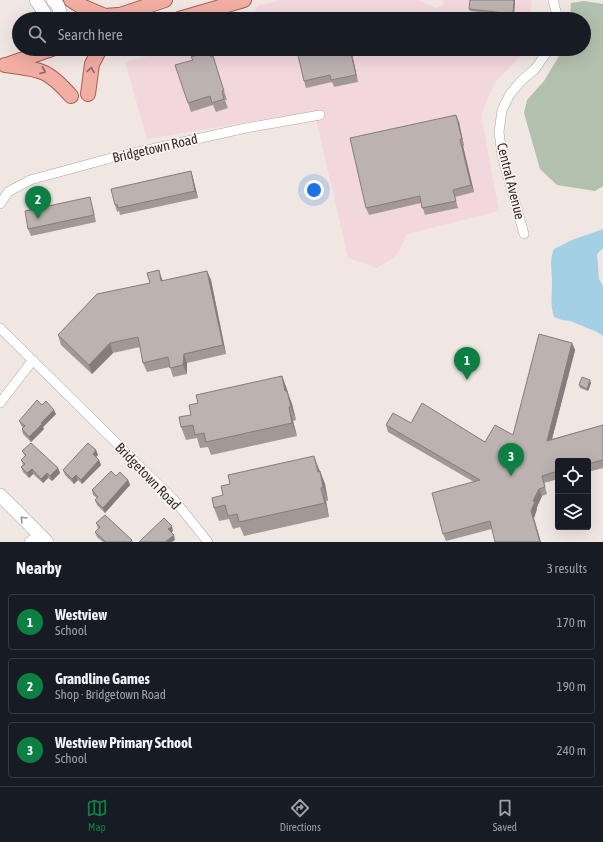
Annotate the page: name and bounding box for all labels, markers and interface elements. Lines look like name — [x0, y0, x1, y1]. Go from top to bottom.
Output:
search box — [12, 12, 591, 56]
icon: search — [26, 23, 48, 45]
text: Search here — [58, 26, 123, 43]
one-way arrow — [39, 67, 46, 75]
one-way arrow — [86, 67, 95, 74]
street label: Bridgetown Road — [111, 130, 199, 166]
street label: Central Avenue — [494, 141, 528, 221]
your location — [304, 180, 324, 200]
pin: 2 — [25, 186, 51, 219]
pin: 1 — [454, 347, 480, 380]
street label: Bridgetown Road — [112, 439, 184, 513]
pin: 3 — [498, 443, 524, 476]
map controls — [555, 458, 591, 530]
button: locate — [555, 458, 591, 494]
button: layers — [555, 494, 591, 530]
one-way arrow — [21, 516, 28, 523]
text: Nearby — [16, 558, 62, 578]
text: 3 results — [547, 561, 587, 576]
text: Westview — [55, 606, 107, 623]
text: 1 — [27, 615, 33, 630]
text: 170 m — [557, 615, 586, 630]
text: School — [55, 623, 87, 638]
text: Grandline Games — [55, 670, 150, 687]
text: 2 — [27, 679, 33, 694]
text: 190 m — [557, 679, 586, 694]
text: Shop · Bridgetown Road — [55, 687, 166, 702]
text: Westview Primary School — [55, 734, 192, 751]
text: 3 — [27, 743, 33, 758]
text: 240 m — [557, 743, 586, 758]
text: School — [55, 751, 87, 766]
tab: Map — [86, 797, 108, 833]
tab: Directions — [280, 797, 321, 833]
tab: Saved — [493, 797, 517, 833]

